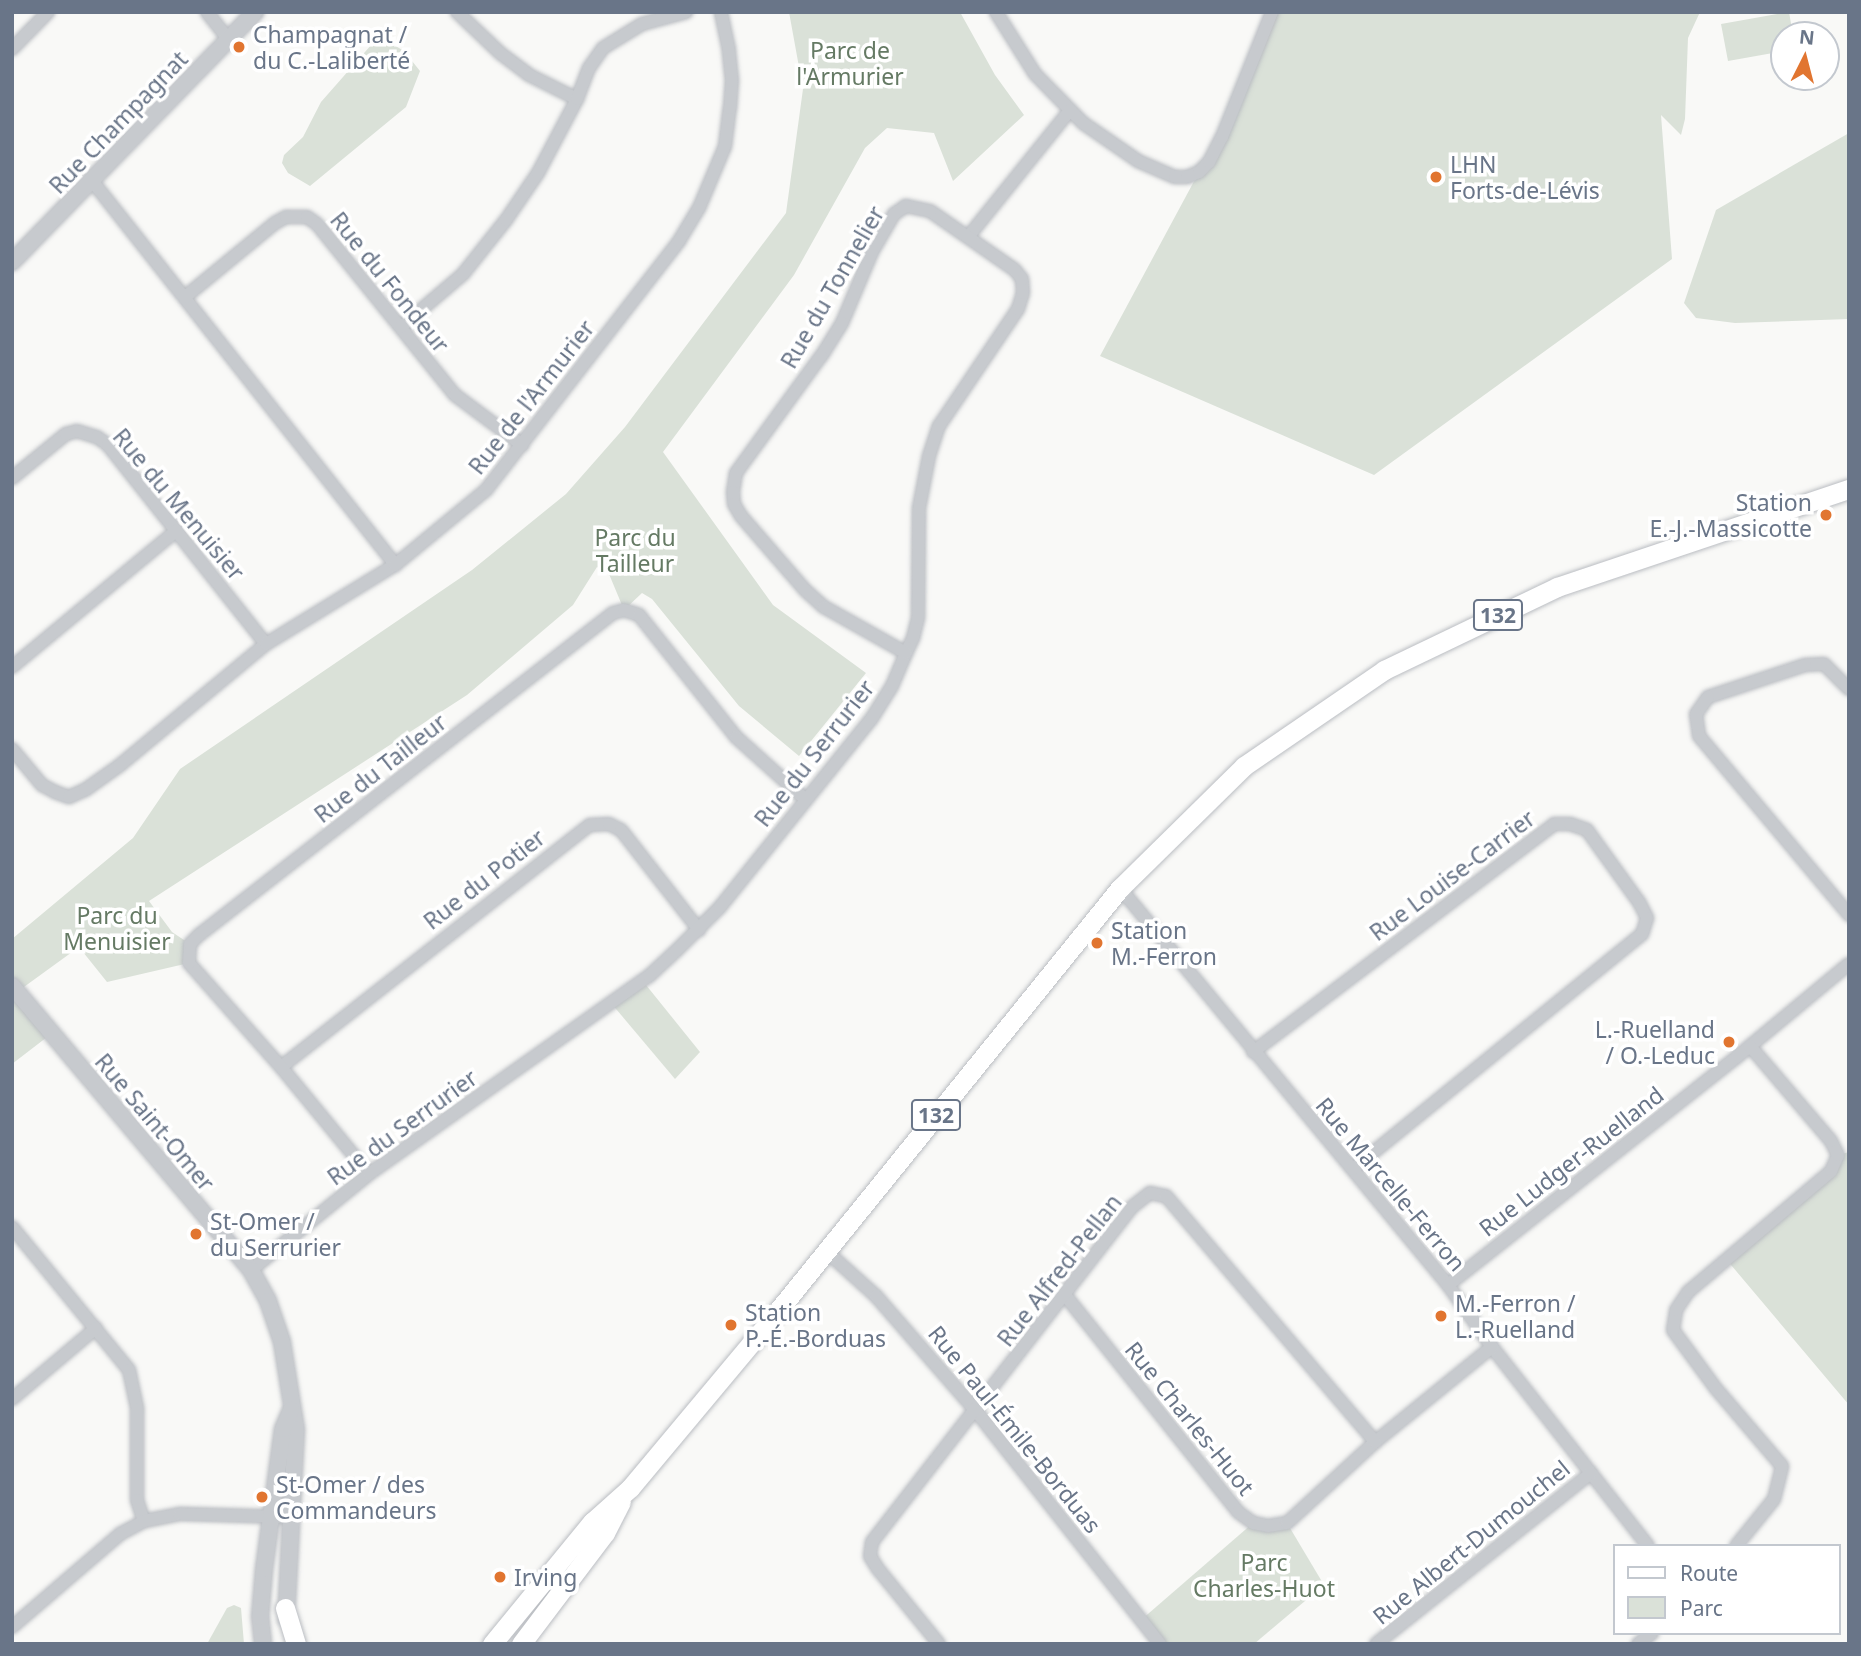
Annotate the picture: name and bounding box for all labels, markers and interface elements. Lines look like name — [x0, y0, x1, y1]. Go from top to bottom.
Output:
place label: Champagnat / du C.-Laliberté — [253, 20, 410, 74]
north arrow — [1770, 21, 1840, 91]
text: N — [1798, 23, 1816, 51]
park label: Parc de l'Armurier — [796, 36, 904, 90]
marker: Champagnat / du C.-Laliberté — [231, 39, 247, 55]
street label: Rue Champagnat — [43, 45, 193, 199]
place label: LHN Forts-de-Lévis — [1450, 150, 1600, 204]
marker: LHN Forts-de-Lévis — [1428, 169, 1444, 185]
street label: Rue du Tonnelier — [774, 201, 890, 373]
street label: Rue du Fondeur — [325, 206, 455, 358]
street label: Rue de l'Armurier — [462, 314, 600, 480]
street label: Rue du Menuisier — [108, 423, 250, 585]
place label: Station E.-J.-Massicotte — [1650, 488, 1812, 542]
marker: Station E.-J.-Massicotte — [1818, 507, 1834, 523]
park label: Parc du Tailleur — [594, 523, 676, 577]
road number: 132 — [1472, 598, 1524, 632]
street label: Rue du Serrurier — [748, 674, 880, 832]
street label: Rue du Tailleur — [308, 708, 452, 828]
street label: Rue Louise-Carrier — [1364, 804, 1540, 946]
street label: Rue du Potier — [418, 823, 550, 935]
park label: Parc du Menuisier — [63, 901, 171, 955]
place label: Station M.-Ferron — [1111, 916, 1217, 970]
marker: Station M.-Ferron — [1089, 935, 1105, 951]
place label: L.-Ruelland / O.-Leduc — [1595, 1015, 1715, 1069]
marker: L.-Ruelland / O.-Leduc — [1721, 1034, 1737, 1050]
street label: Rue Saint-Omer — [90, 1048, 220, 1196]
street label: Rue du Serrurier — [322, 1063, 482, 1191]
street label: Rue Ludger-Ruelland — [1473, 1080, 1669, 1242]
street label: Rue Marcelle-Ferron — [1310, 1092, 1472, 1276]
road number: 132 — [910, 1098, 962, 1132]
street label: Rue Alfred-Pellan — [991, 1188, 1127, 1352]
place label: St-Omer / du Serrurier — [210, 1207, 341, 1261]
marker: St-Omer / du Serrurier — [188, 1226, 204, 1242]
place label: M.-Ferron / L.-Ruelland — [1455, 1289, 1576, 1343]
place label: Station P.-É.-Borduas — [745, 1298, 886, 1352]
marker: M.-Ferron / L.-Ruelland — [1433, 1308, 1449, 1324]
marker: Station P.-É.-Borduas — [723, 1317, 739, 1333]
street label: Rue Paul-Émile-Borduas — [923, 1320, 1107, 1538]
street label: Rue Charles-Huot — [1120, 1336, 1260, 1500]
street label: Rue Albert-Dumouchel — [1367, 1454, 1575, 1630]
place label: St-Omer / des Commandeurs — [276, 1470, 436, 1524]
marker: St-Omer / des Commandeurs — [254, 1489, 270, 1505]
legend — [1612, 1544, 1840, 1635]
park label: Parc Charles-Huot — [1193, 1548, 1335, 1602]
text: Route — [1680, 1559, 1738, 1587]
place label: Irving — [514, 1563, 577, 1591]
marker: Irving — [492, 1569, 508, 1585]
text: Parc — [1680, 1594, 1723, 1622]

